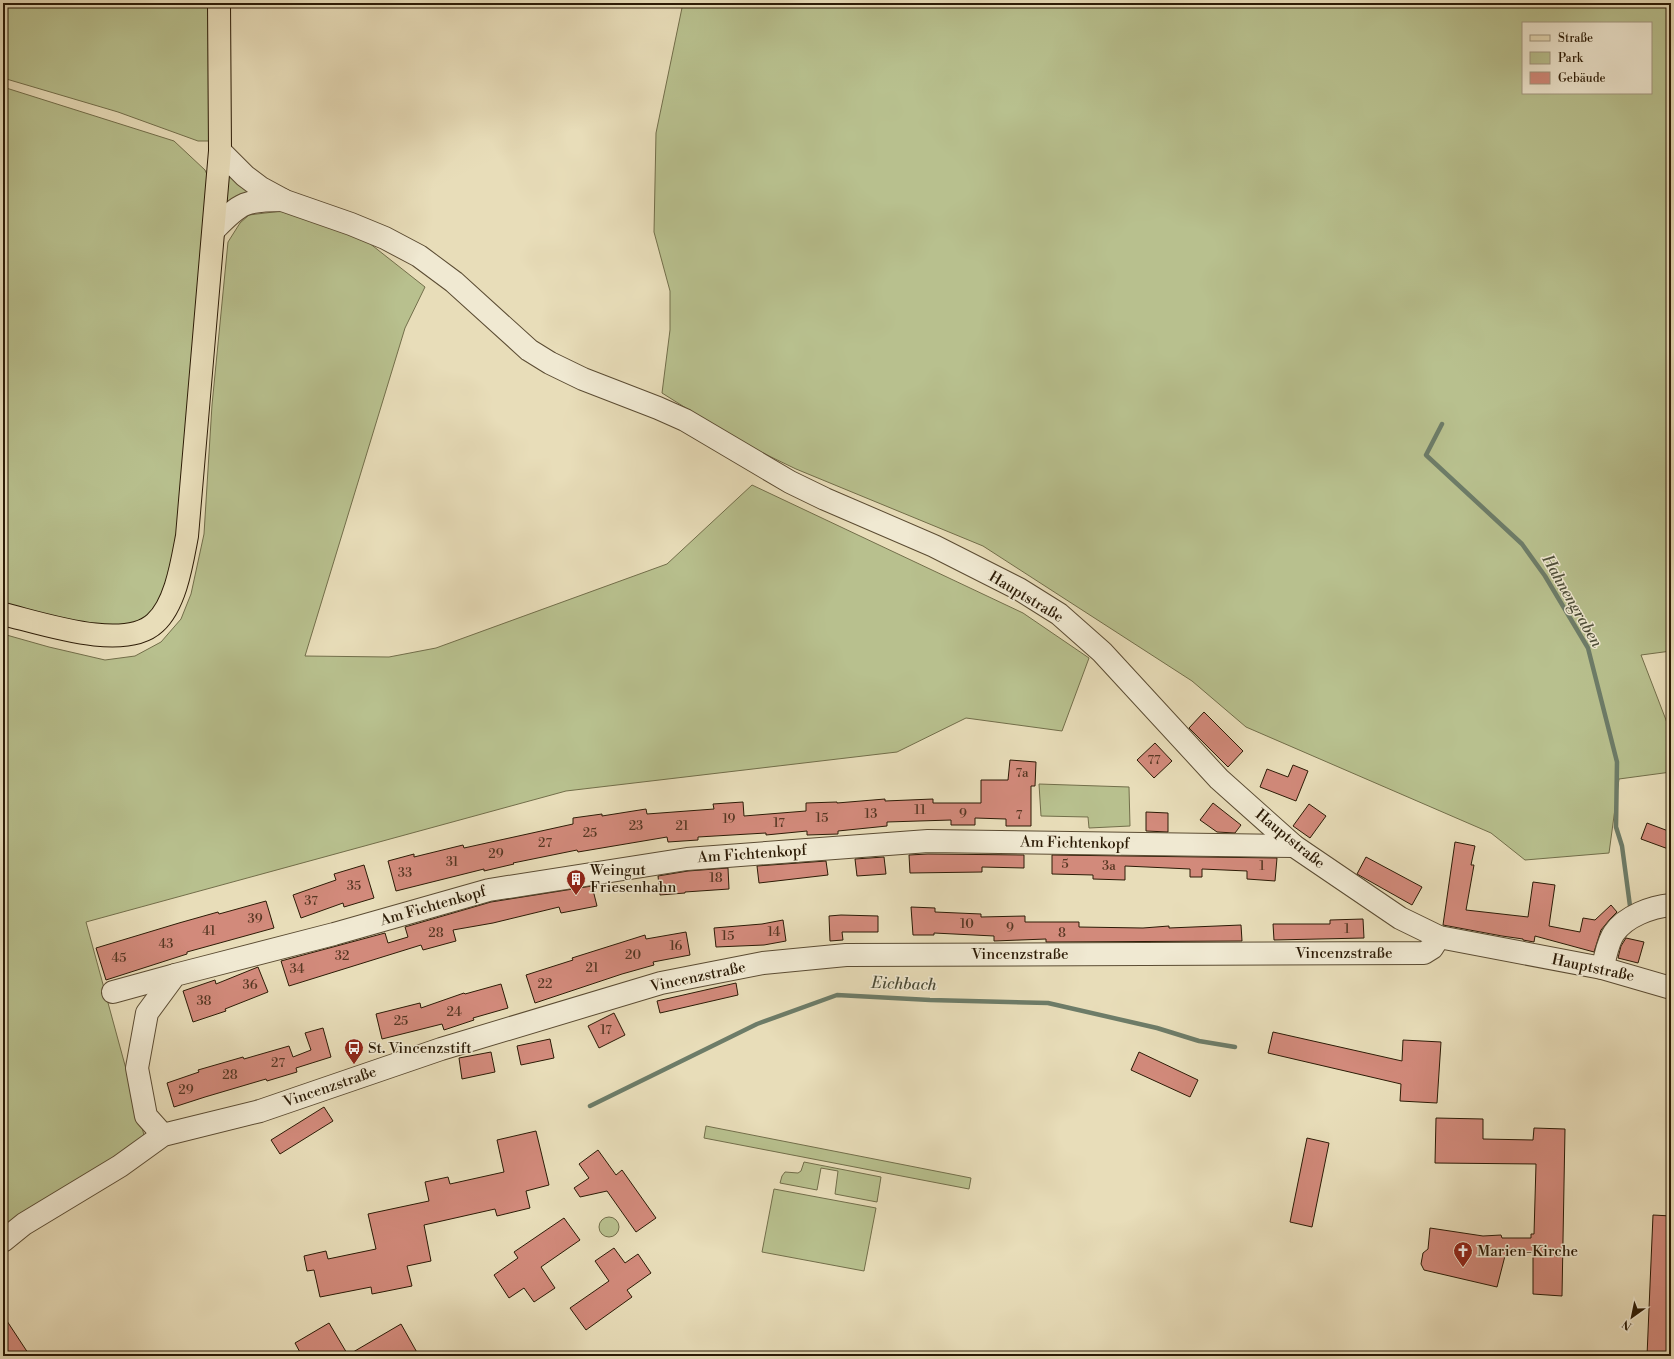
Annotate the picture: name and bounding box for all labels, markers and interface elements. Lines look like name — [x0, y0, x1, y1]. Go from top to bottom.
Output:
legend — [1522, 22, 1652, 94]
text: Straße — [1558, 31, 1593, 46]
text: Park — [1558, 51, 1584, 66]
text: Gebäude — [1558, 71, 1606, 86]
water label: Hahnengraben — [1537, 550, 1607, 652]
street label: Hauptstraße — [985, 567, 1067, 627]
house number: 77 — [1147, 752, 1161, 768]
house number: 7a — [1015, 765, 1029, 781]
house number: 11 — [914, 802, 926, 818]
street label: Hauptstraße — [1251, 805, 1329, 873]
house number: 13 — [865, 806, 877, 822]
house number: 9 — [959, 806, 967, 822]
house number: 7 — [1016, 807, 1023, 823]
house number: 15 — [816, 810, 828, 826]
house number: 19 — [722, 811, 736, 827]
house number: 17 — [773, 815, 785, 831]
house number: 23 — [629, 818, 643, 834]
house number: 21 — [675, 818, 689, 834]
house number: 25 — [583, 825, 597, 841]
street label: Am Fichtenkopf — [1019, 833, 1130, 853]
house number: 27 — [538, 835, 552, 851]
street label: Am Fichtenkopf — [696, 841, 808, 867]
house number: 29 — [488, 846, 504, 862]
house number: 31 — [446, 854, 459, 870]
house number: 5 — [1061, 856, 1069, 872]
house number: 3a — [1102, 858, 1116, 874]
house number: 1 — [1259, 858, 1265, 874]
place label: Weingut Friesenhahn — [589, 861, 677, 897]
house number: 33 — [398, 865, 412, 881]
building icon: Weingut Friesenhahn — [565, 868, 587, 896]
house number: 18 — [709, 870, 723, 886]
house number: 35 — [347, 878, 361, 894]
street label: Am Fichtenkopf — [377, 882, 489, 930]
house number: 37 — [304, 893, 318, 909]
house number: 39 — [247, 911, 263, 927]
house number: 10 — [960, 916, 974, 932]
house number: 9 — [1006, 920, 1014, 936]
house number: 1 — [1344, 921, 1350, 937]
house number: 41 — [202, 923, 216, 939]
house number: 14 — [768, 924, 781, 940]
house number: 28 — [428, 925, 444, 941]
house number: 8 — [1058, 925, 1066, 941]
house number: 15 — [722, 928, 734, 944]
house number: 43 — [159, 936, 173, 952]
house number: 16 — [669, 938, 683, 954]
street label: Vincenzstraße — [1294, 944, 1393, 963]
street label: Vincenzstraße — [970, 945, 1069, 964]
house number: 20 — [625, 947, 641, 963]
house number: 32 — [335, 948, 349, 964]
house number: 45 — [112, 950, 126, 966]
street label: Hauptstraße — [1550, 950, 1636, 986]
street label: Vincenzstraße — [648, 958, 747, 997]
house number: 21 — [585, 960, 599, 976]
house number: 34 — [289, 961, 305, 977]
water label: Eichbach — [870, 973, 937, 995]
house number: 22 — [538, 976, 552, 992]
house number: 36 — [242, 977, 258, 993]
house number: 38 — [196, 993, 212, 1009]
house number: 24 — [446, 1004, 462, 1020]
house number: 25 — [394, 1013, 408, 1029]
house number: 17 — [600, 1022, 612, 1038]
bus stop icon: St. Vincenzstift — [343, 1037, 365, 1065]
place label: St. Vincenzstift — [368, 1039, 472, 1058]
house number: 27 — [271, 1055, 285, 1071]
street label: Vincenzstraße — [280, 1062, 379, 1112]
house number: 28 — [222, 1067, 238, 1083]
house number: 29 — [178, 1082, 194, 1098]
church icon: Marien-Kirche — [1452, 1240, 1474, 1268]
place label: Marien-Kirche — [1477, 1242, 1578, 1261]
north arrow — [1612, 1297, 1652, 1337]
text: N — [1619, 1316, 1635, 1333]

